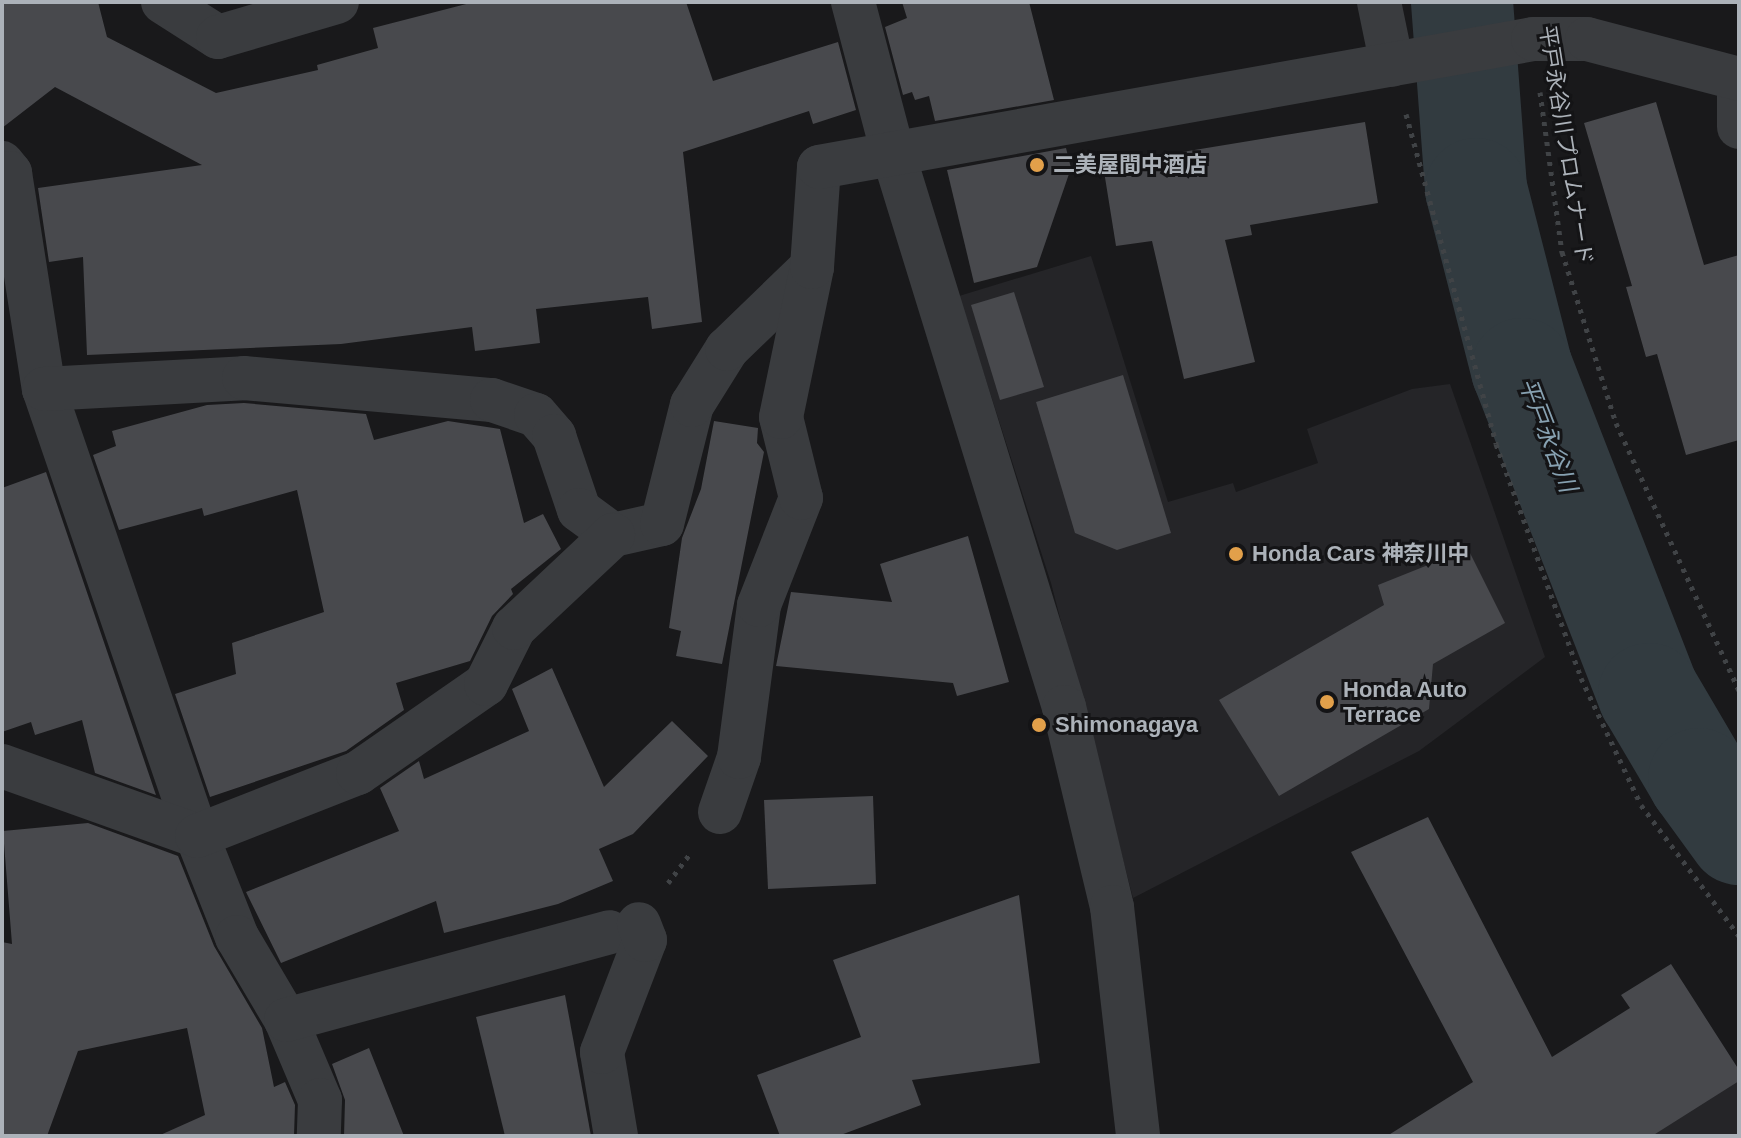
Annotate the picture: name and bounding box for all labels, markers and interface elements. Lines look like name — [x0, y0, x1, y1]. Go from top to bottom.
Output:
street label: 平戸永谷川プロムナード — [1534, 23, 1598, 267]
place label: 二美屋間中酒店 — [1053, 152, 1207, 178]
marker: 二美屋間中酒店 — [1028, 156, 1046, 174]
water label: 平戸永谷川 — [1513, 374, 1583, 496]
place label: Honda Cars 神奈川中 — [1252, 541, 1470, 567]
marker: Honda Cars 神奈川中 — [1227, 545, 1245, 563]
place label: Honda Auto Terrace — [1343, 676, 1468, 728]
marker: Honda Auto Terrace — [1318, 693, 1336, 711]
place label: Shimonagaya — [1055, 712, 1198, 738]
marker: Shimonagaya — [1030, 716, 1048, 734]

